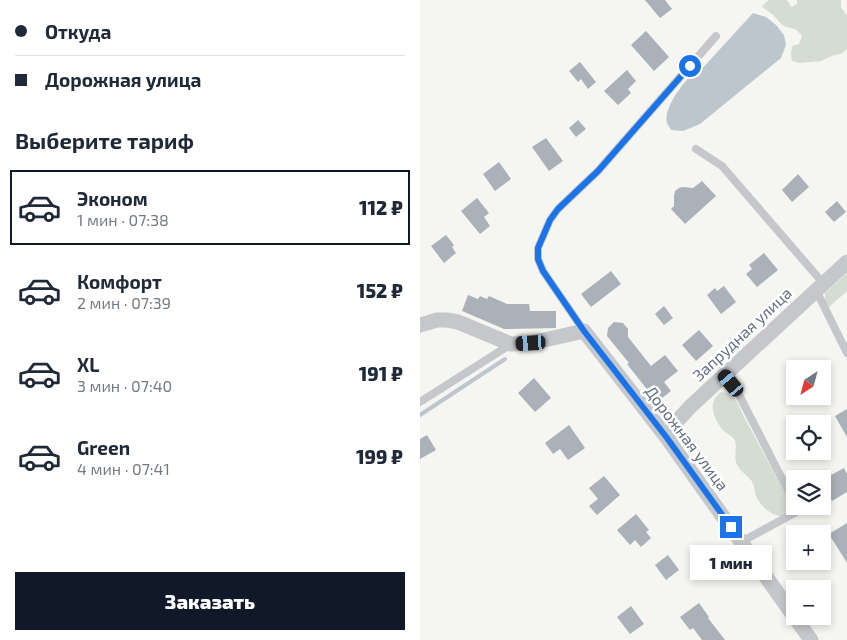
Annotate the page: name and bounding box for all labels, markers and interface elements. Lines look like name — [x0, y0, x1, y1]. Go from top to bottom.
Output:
text: Откуда — [45, 20, 111, 43]
route start — [679, 55, 701, 77]
text: Дорожная улица — [45, 68, 201, 91]
text: Выберите тариф — [15, 127, 194, 153]
icon: car — [17, 185, 62, 230]
text: Эконом — [77, 187, 148, 210]
text: 112 ₽ — [359, 196, 403, 219]
text: 1 мин · 07:38 — [77, 210, 169, 229]
icon: car — [17, 268, 62, 313]
text: Комфорт — [77, 270, 162, 293]
text: 152 ₽ — [357, 279, 403, 302]
street label: Запрудная улица — [688, 283, 796, 385]
text: 2 мин · 07:39 — [77, 293, 171, 312]
car — [515, 335, 546, 351]
icon: car — [17, 351, 62, 396]
text: XL — [77, 353, 99, 376]
north arrow — [786, 360, 831, 405]
map controls — [786, 360, 831, 625]
text: 191 ₽ — [359, 362, 403, 385]
car — [715, 367, 746, 399]
text: 3 мин · 07:40 — [77, 376, 172, 395]
street label: Дорожная улица — [641, 382, 733, 494]
button: locate — [786, 415, 831, 460]
icon: car — [17, 434, 62, 479]
text: Green — [77, 436, 130, 459]
text: 199 ₽ — [356, 445, 403, 468]
text: 4 мин · 07:41 — [77, 459, 170, 478]
button: layers — [786, 470, 831, 515]
route end — [720, 516, 742, 538]
button: + — [786, 525, 831, 570]
callout: 1 мин — [690, 544, 772, 580]
text: 1 мин — [709, 553, 753, 572]
button: Заказать — [15, 572, 405, 630]
button: − — [786, 580, 831, 625]

